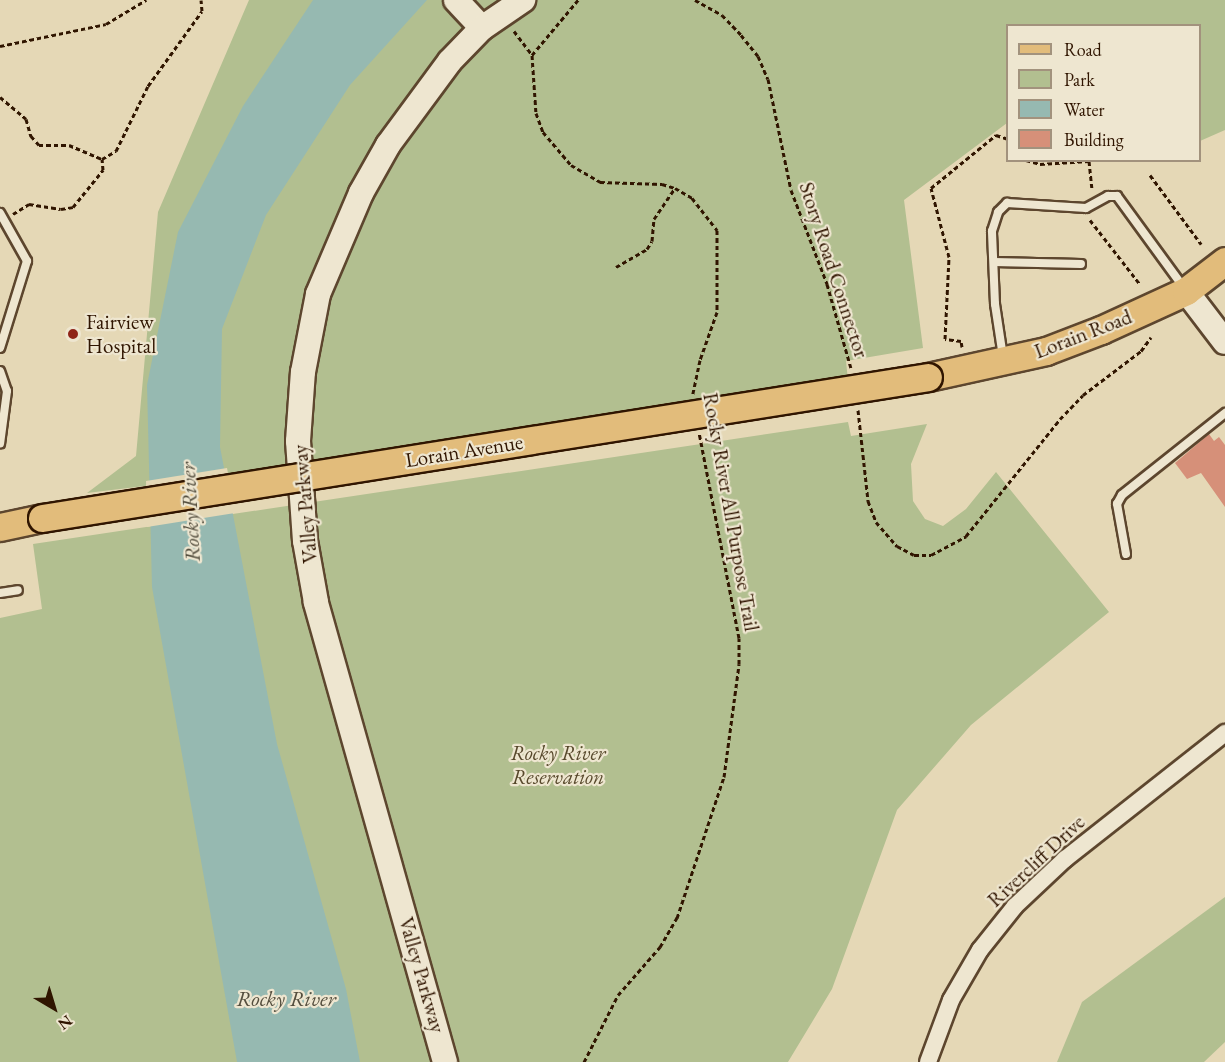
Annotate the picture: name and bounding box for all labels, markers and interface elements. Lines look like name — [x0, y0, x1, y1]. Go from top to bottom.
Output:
legend — [1006, 24, 1201, 162]
text: Road — [1064, 38, 1102, 61]
text: Park — [1064, 68, 1095, 91]
text: Water — [1064, 98, 1105, 121]
text: Building — [1064, 128, 1124, 151]
street label: Story Road Connector — [794, 179, 874, 361]
street label: Lorain Road — [1031, 304, 1135, 364]
place label: Fairview Hospital — [86, 309, 156, 359]
marker: Fairview Hospital — [64, 325, 82, 343]
street label: Rocky River All Purpose Trail — [698, 391, 764, 633]
street label: Lorain Avenue — [403, 429, 525, 473]
street label: Valley Parkway — [287, 443, 323, 565]
water label: Rocky River — [174, 462, 206, 562]
park label: Rocky River Reservation — [510, 740, 606, 790]
street label: Rivercliff Drive — [982, 810, 1090, 912]
street label: Valley Parkway — [393, 914, 451, 1036]
north arrow — [24, 978, 84, 1038]
water label: Rocky River — [236, 986, 336, 1012]
text: N — [54, 1010, 77, 1035]

